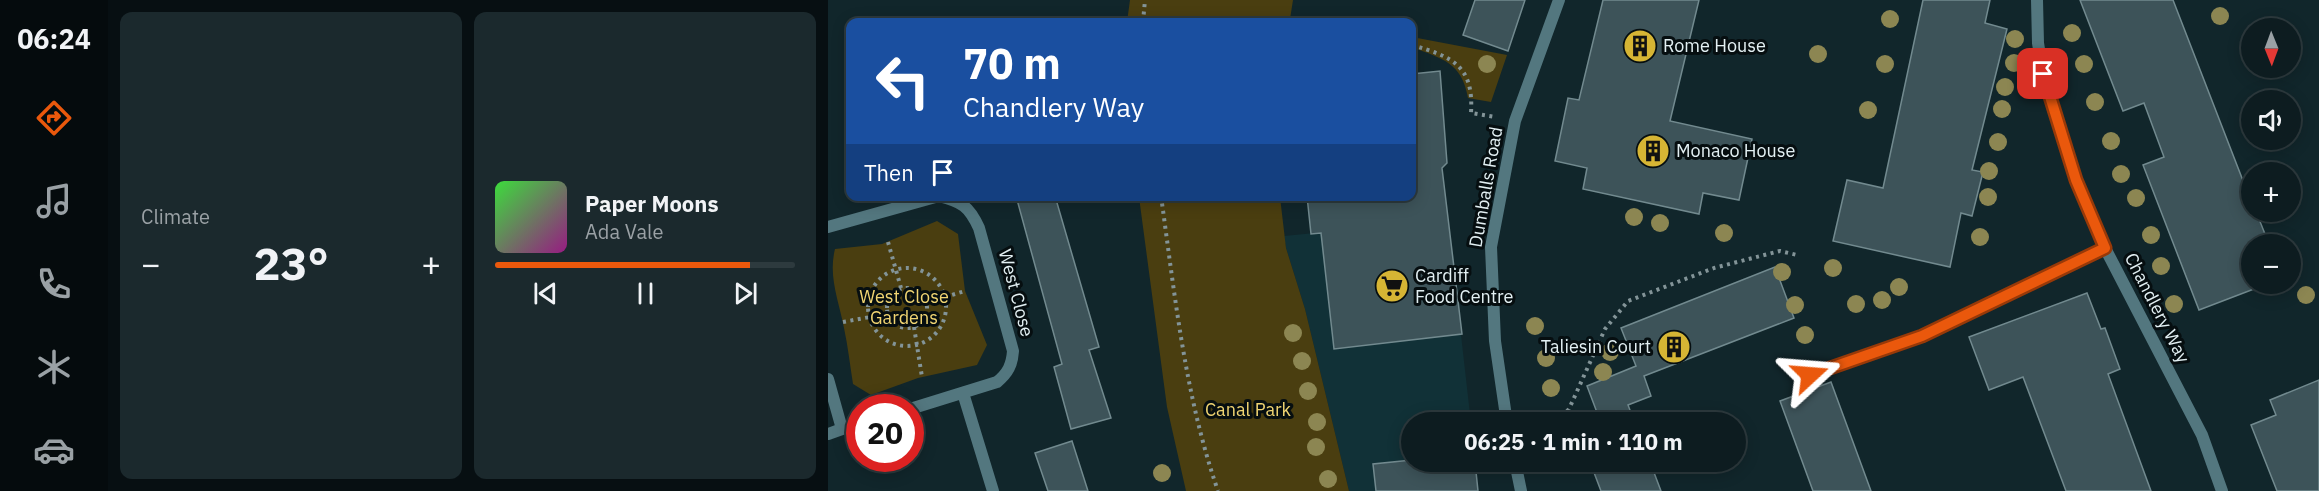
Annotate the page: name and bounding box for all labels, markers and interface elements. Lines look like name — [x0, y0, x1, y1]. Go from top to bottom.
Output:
north arrow — [2241, 18, 2301, 78]
map controls — [2241, 18, 2301, 294]
text: 06:24 — [17, 21, 91, 56]
building icon: Rome House — [1622, 28, 1658, 64]
place label: Rome House — [1663, 34, 1766, 57]
text: 70 m — [963, 36, 1061, 91]
icon: left — [864, 42, 942, 120]
pin — [2017, 48, 2068, 99]
icon: arrive — [2026, 57, 2059, 90]
text: Chandlery Way — [963, 89, 1144, 124]
button: sound — [2241, 90, 2301, 150]
icon: directions — [33, 97, 75, 139]
street label: Dumballs Road — [1464, 125, 1507, 249]
building icon: Monaco House — [1635, 133, 1671, 169]
place label: Monaco House — [1676, 139, 1796, 162]
icon: arrive — [926, 156, 959, 189]
text: Then — [864, 158, 914, 187]
button: + — [2241, 162, 2301, 222]
icon: music — [33, 180, 75, 222]
text: Paper Moons — [585, 189, 718, 218]
text: Climate — [141, 203, 210, 230]
text: Ada Vale — [585, 218, 664, 245]
text: 23° — [253, 234, 329, 292]
button: − — [2241, 234, 2301, 294]
text: − — [141, 242, 161, 285]
text: + — [421, 242, 441, 285]
street label: West Close — [994, 247, 1039, 339]
street label: Chandlery Way — [2120, 249, 2195, 367]
icon: phone — [33, 263, 75, 305]
place label: Cardiff Food Centre — [1415, 264, 1514, 308]
supermarket icon: Cardiff Food Centre — [1374, 268, 1410, 304]
icon: previous — [529, 277, 562, 310]
icon: pause — [629, 277, 662, 310]
icon: next — [729, 277, 762, 310]
park label: West Close Gardens — [859, 285, 949, 329]
building icon: Taliesin Court — [1656, 329, 1692, 365]
place label: Taliesin Court — [1541, 335, 1651, 358]
position arrow — [1778, 343, 1842, 407]
icon: climate — [33, 346, 75, 388]
speed limit sign: 20 — [846, 394, 924, 472]
park label: Canal Park — [1205, 398, 1292, 421]
text: 06:25 · 1 min · 110 m — [1464, 427, 1683, 456]
icon: car — [33, 429, 75, 471]

